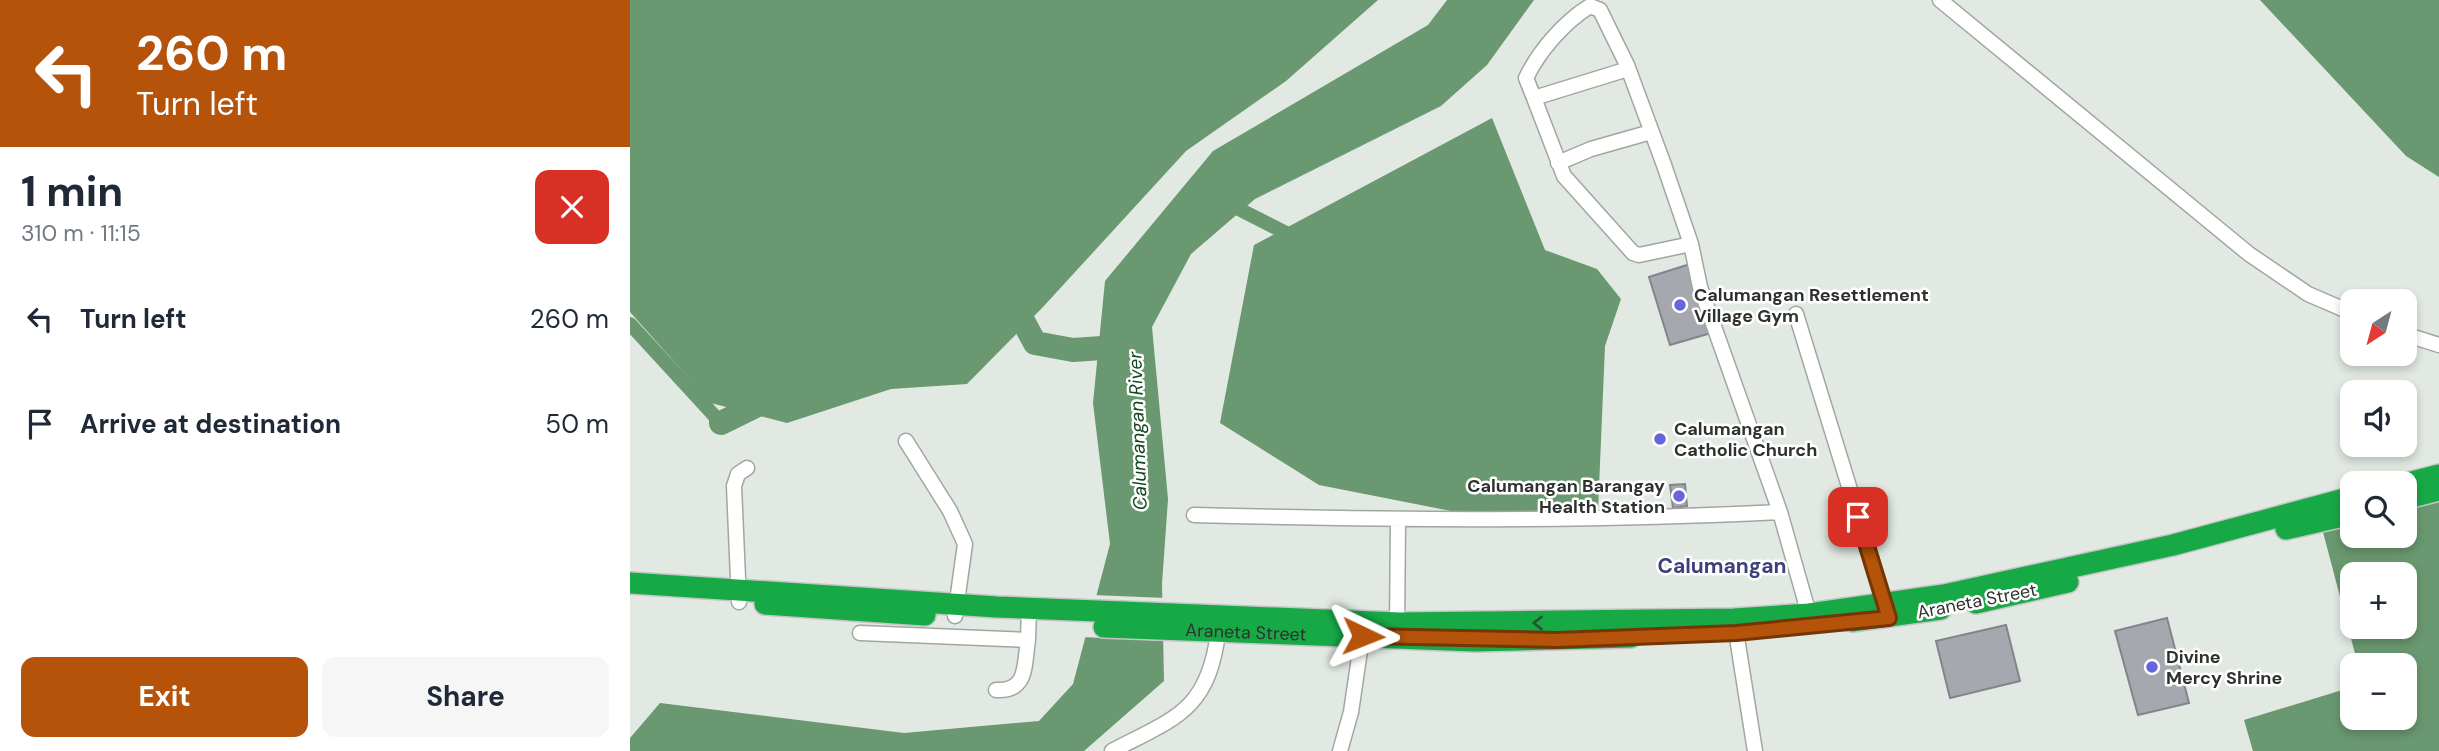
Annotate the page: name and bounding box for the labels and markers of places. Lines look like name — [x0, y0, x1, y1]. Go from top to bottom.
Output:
place label: Calumangan Resettlement Village Gym — [1694, 283, 1929, 328]
marker: Calumangan Resettlement Village Gym — [1672, 297, 1688, 313]
place label: Calumangan Catholic Church — [1674, 417, 1817, 462]
marker: Calumangan Catholic Church — [1652, 431, 1668, 447]
place label: Calumangan Barangay Health Station — [1467, 474, 1665, 519]
pin — [1828, 487, 1888, 547]
marker: Calumangan Barangay Health Station — [1671, 488, 1687, 504]
place label: Divine Mercy Shrine — [2166, 645, 2282, 690]
marker: Divine Mercy Shrine — [2144, 659, 2160, 675]

